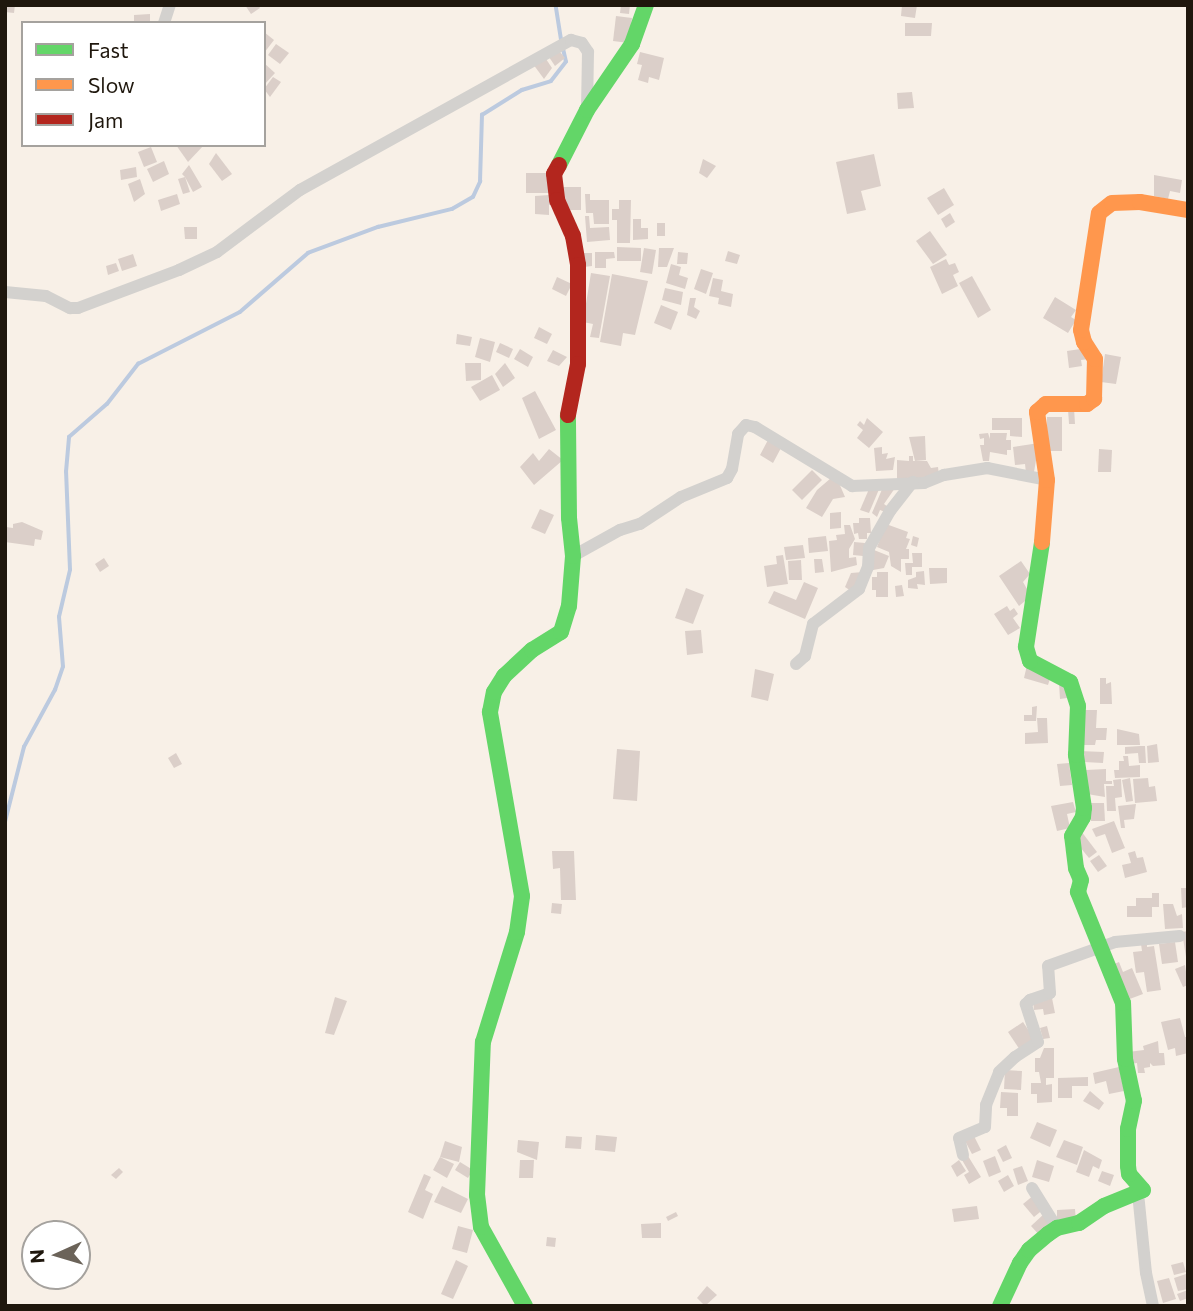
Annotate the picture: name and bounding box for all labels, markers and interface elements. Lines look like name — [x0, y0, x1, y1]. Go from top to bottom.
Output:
legend — [21, 21, 266, 147]
text: Fast — [88, 37, 129, 62]
text: Slow — [88, 72, 135, 97]
text: Jam — [88, 107, 123, 132]
north arrow — [21, 1220, 91, 1290]
text: N — [25, 1248, 49, 1264]

